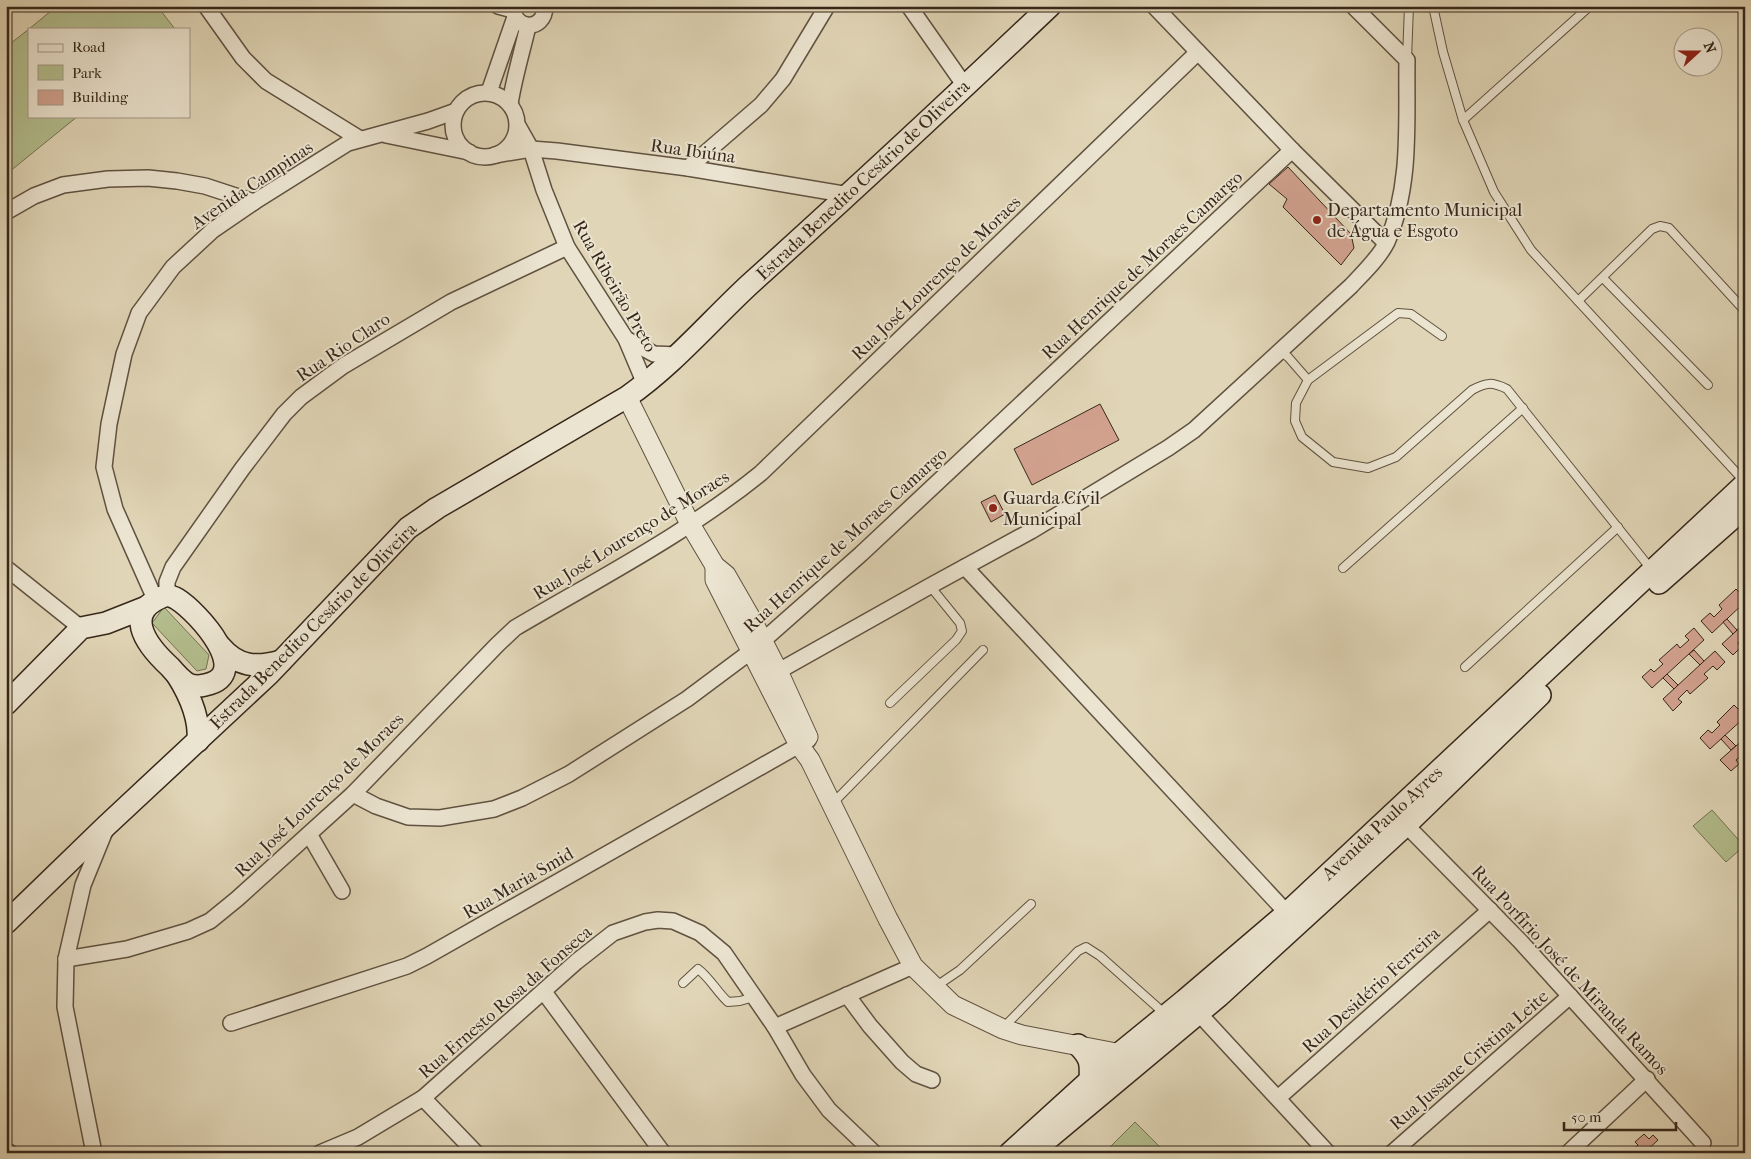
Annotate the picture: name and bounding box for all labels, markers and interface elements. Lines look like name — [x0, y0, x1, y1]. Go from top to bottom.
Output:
legend — [28, 28, 190, 118]
north arrow — [1674, 28, 1724, 78]
text: Road — [72, 38, 106, 56]
text: N — [1700, 40, 1720, 56]
text: Park — [72, 64, 102, 82]
street label: Estrada Benedito Cesário de Oliveira — [752, 75, 975, 285]
text: Building — [72, 88, 129, 106]
street label: Rua Ibiúna — [649, 135, 737, 168]
street label: Avenida Campinas — [187, 137, 317, 234]
street label: Rua Henrique de Moraes Camargo — [1038, 167, 1247, 364]
street label: Rua José Lourenço de Moraes — [847, 192, 1026, 365]
place label: Departamento Municipal de Água e Esgoto — [1327, 200, 1522, 242]
marker: Departamento Municipal de Água e Esgoto — [1311, 214, 1323, 226]
street label: Rua Ribeirão Preto — [568, 217, 661, 356]
street label: Rua Rio Claro — [292, 308, 394, 386]
street label: Rua Henrique de Moraes Camargo — [739, 443, 951, 637]
street label: Rua José Lourenço de Moraes — [529, 466, 733, 605]
place label: Guarda Cívil Municipal — [1003, 488, 1100, 530]
marker: Guarda Cívil Municipal — [987, 502, 999, 514]
street label: Estrada Benedito Cesário de Oliveira — [206, 518, 422, 734]
street label: Rua José Lourenço de Moraes — [230, 709, 409, 882]
street label: Avenida Paulo Ayres — [1317, 762, 1447, 885]
street label: Rua Maria Smid — [459, 843, 578, 924]
street label: Rua Porfírio José de Miranda Ramos — [1467, 861, 1673, 1080]
street label: Rua Ernesto Rosa da Fonseca — [414, 921, 597, 1083]
street label: Rua Desidério Ferreira — [1298, 923, 1445, 1058]
street label: Rua Jussane Cristina Leite — [1386, 986, 1553, 1135]
scale bar — [1564, 1099, 1676, 1131]
text: 50 m — [1571, 1108, 1602, 1126]

